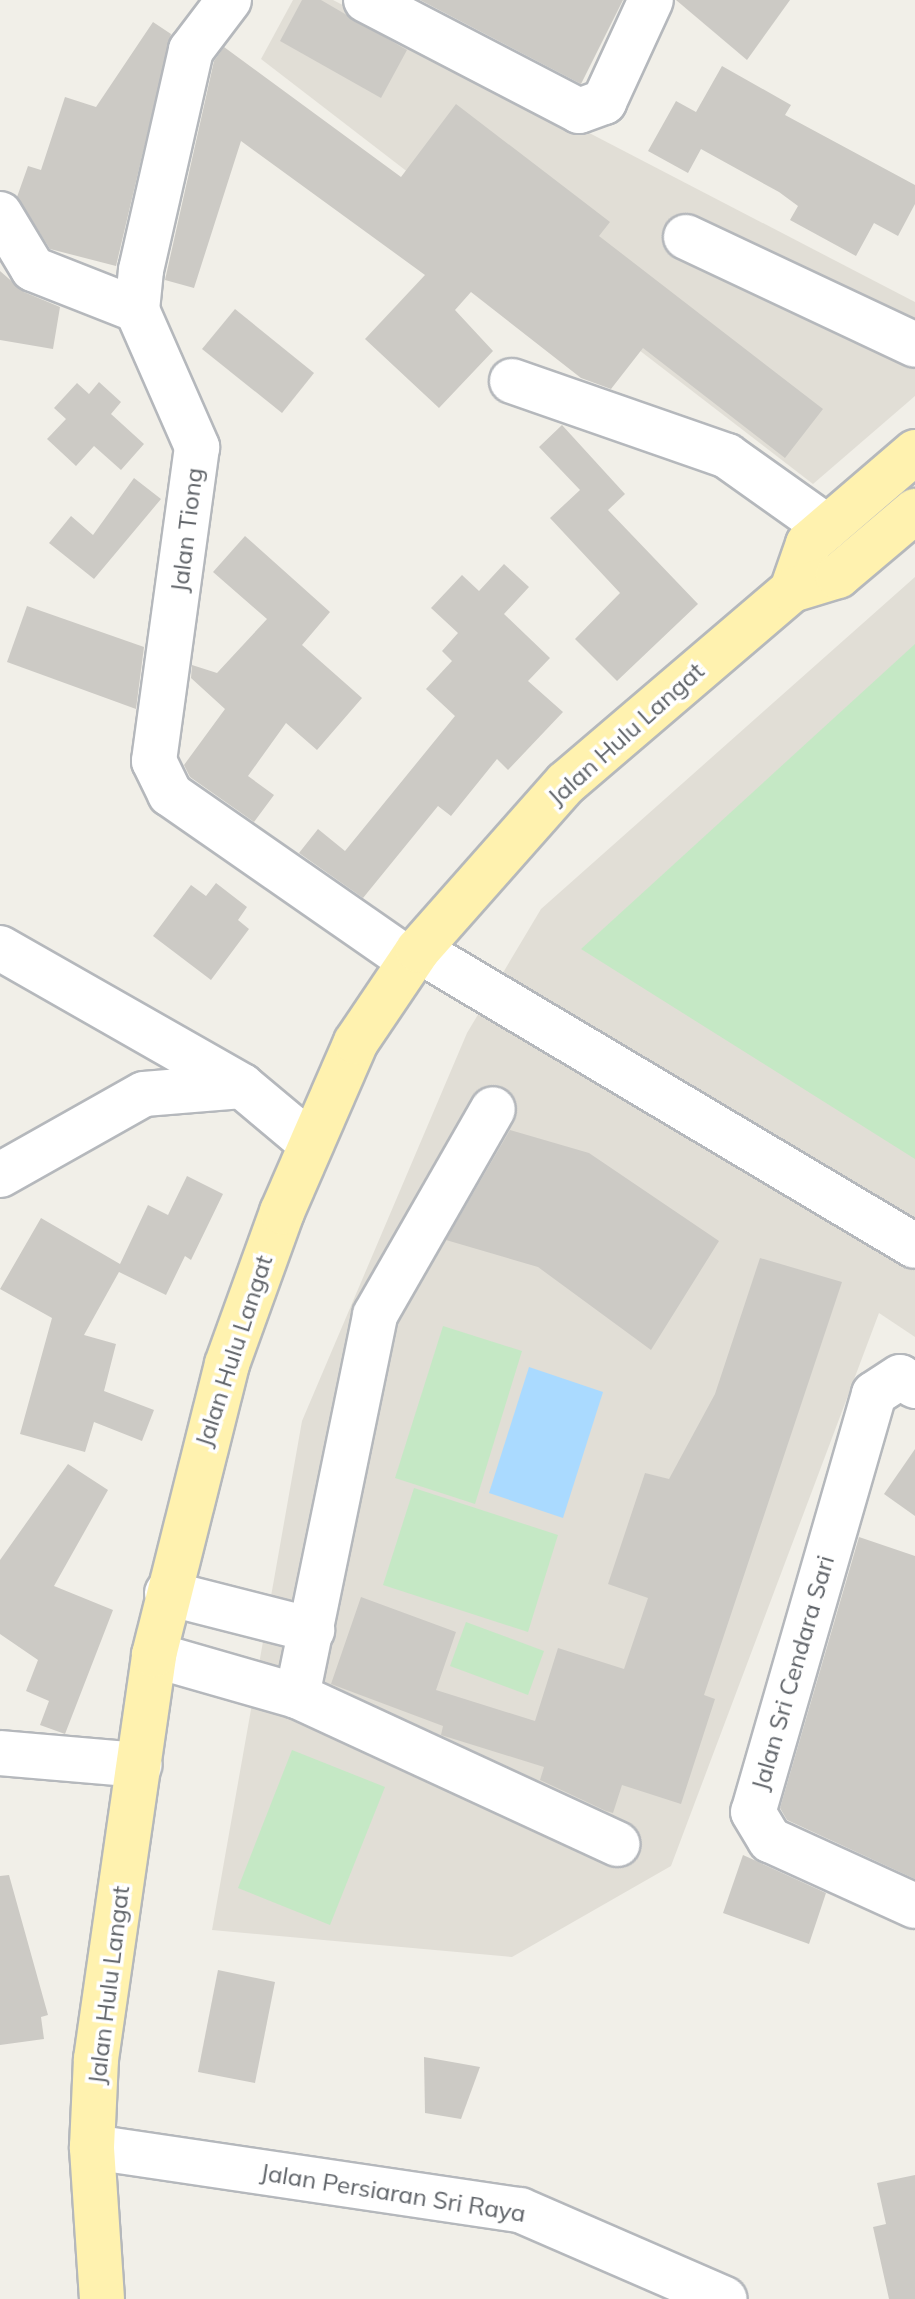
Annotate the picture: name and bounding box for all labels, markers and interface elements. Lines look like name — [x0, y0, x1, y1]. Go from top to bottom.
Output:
street label: Jalan Tiong — [165, 466, 209, 594]
street label: Jalan Hulu Langat — [542, 657, 710, 811]
street label: Jalan Hulu Langat — [189, 1252, 279, 1450]
street label: Jalan Sri Cendara Sari — [746, 1552, 840, 1794]
street label: Jalan Hulu Langat — [83, 1884, 135, 2086]
street label: Jalan Persiaran Sri Raya — [258, 2158, 528, 2228]

